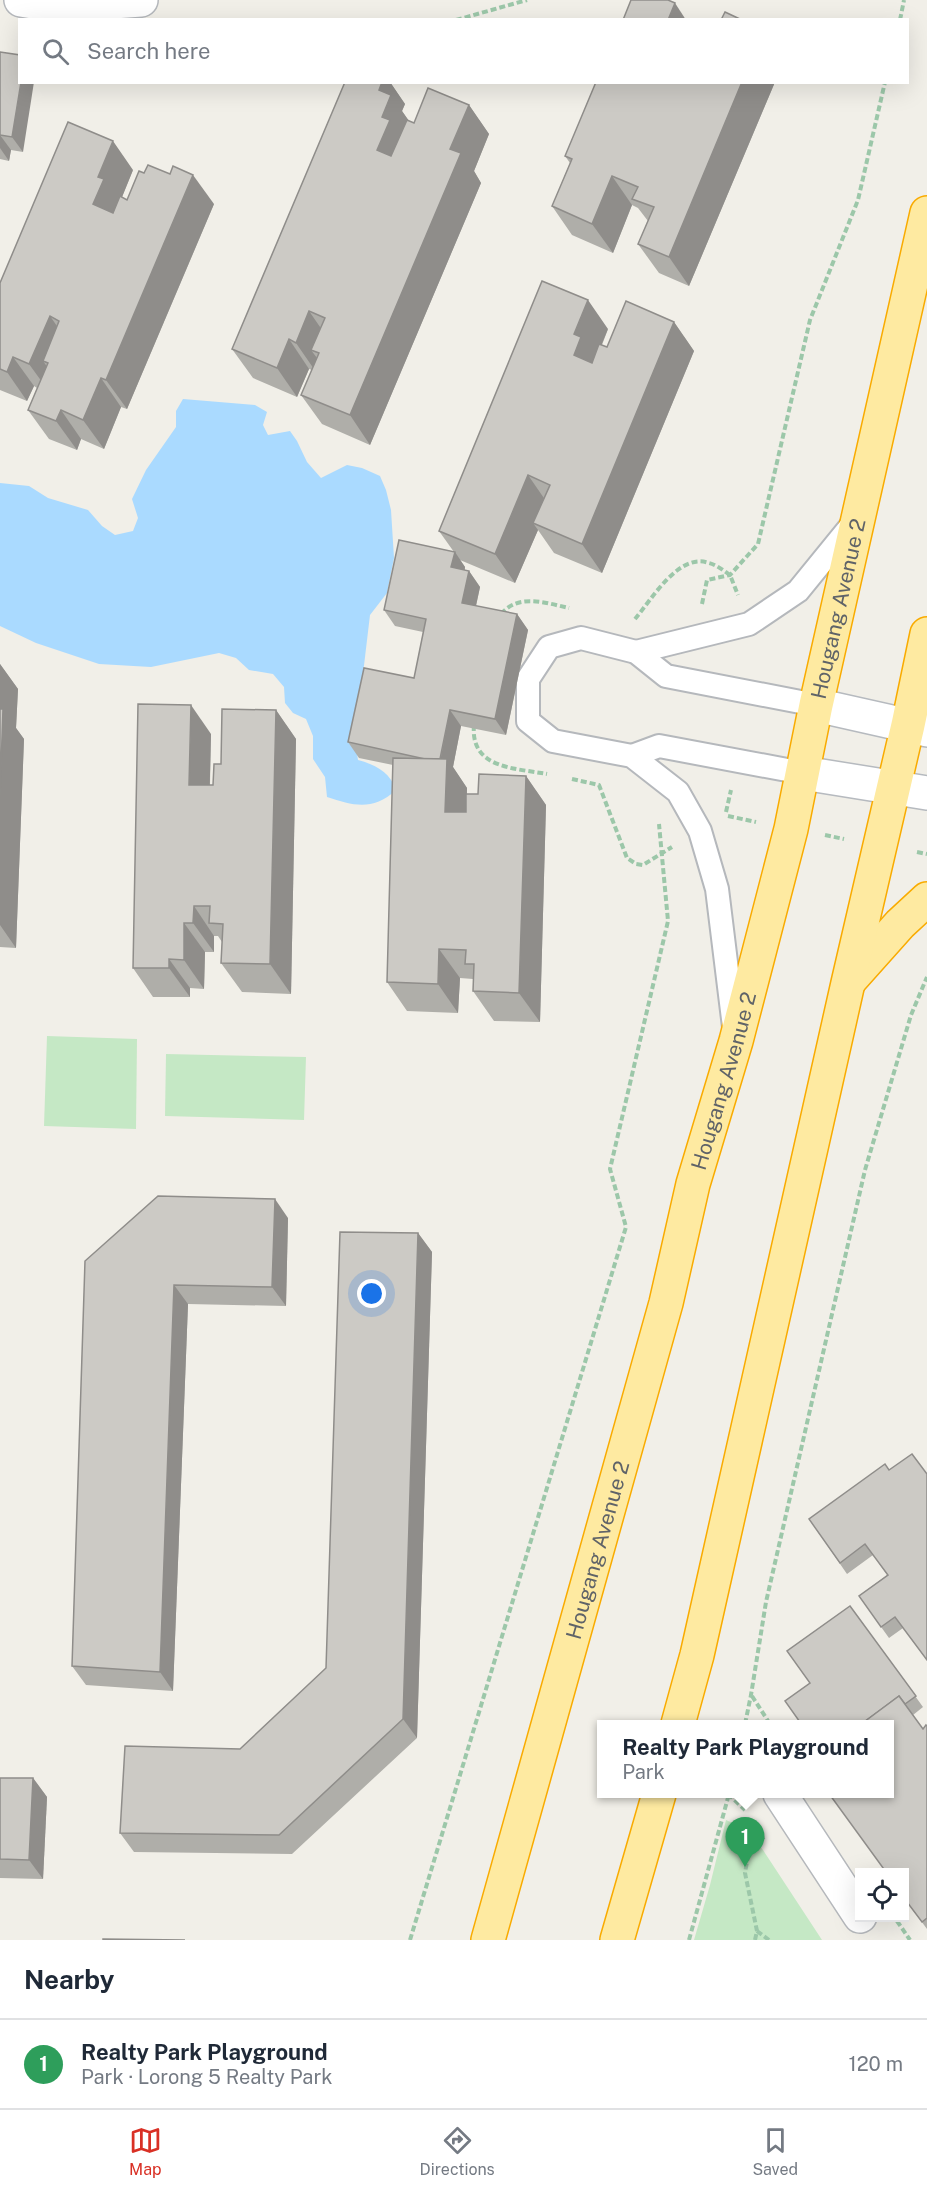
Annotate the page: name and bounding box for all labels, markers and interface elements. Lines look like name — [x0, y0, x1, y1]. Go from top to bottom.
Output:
search box — [18, 18, 909, 84]
icon: search — [39, 35, 72, 68]
text: Search here — [87, 38, 211, 64]
street label: Hougang Avenue 2 — [805, 516, 870, 701]
street label: Hougang Avenue 2 — [685, 989, 761, 1173]
your location — [357, 1279, 386, 1308]
street label: Hougang Avenue 2 — [560, 1458, 634, 1642]
popup — [597, 1720, 894, 1798]
text: Realty Park Playground — [622, 1734, 869, 1760]
text: Park — [622, 1760, 665, 1784]
pin: 1 — [726, 1818, 764, 1867]
map controls — [855, 1868, 909, 1922]
button: locate — [855, 1868, 909, 1922]
text: Nearby — [24, 1964, 114, 1995]
text: Realty Park Playground — [81, 2039, 328, 2065]
text: 1 — [39, 2052, 48, 2076]
text: 120 m — [849, 2052, 903, 2076]
text: Park · Lorong 5 Realty Park — [81, 2065, 332, 2089]
tab: Map — [129, 2124, 162, 2179]
tab: Directions — [420, 2124, 495, 2179]
tab: Saved — [752, 2124, 798, 2179]

